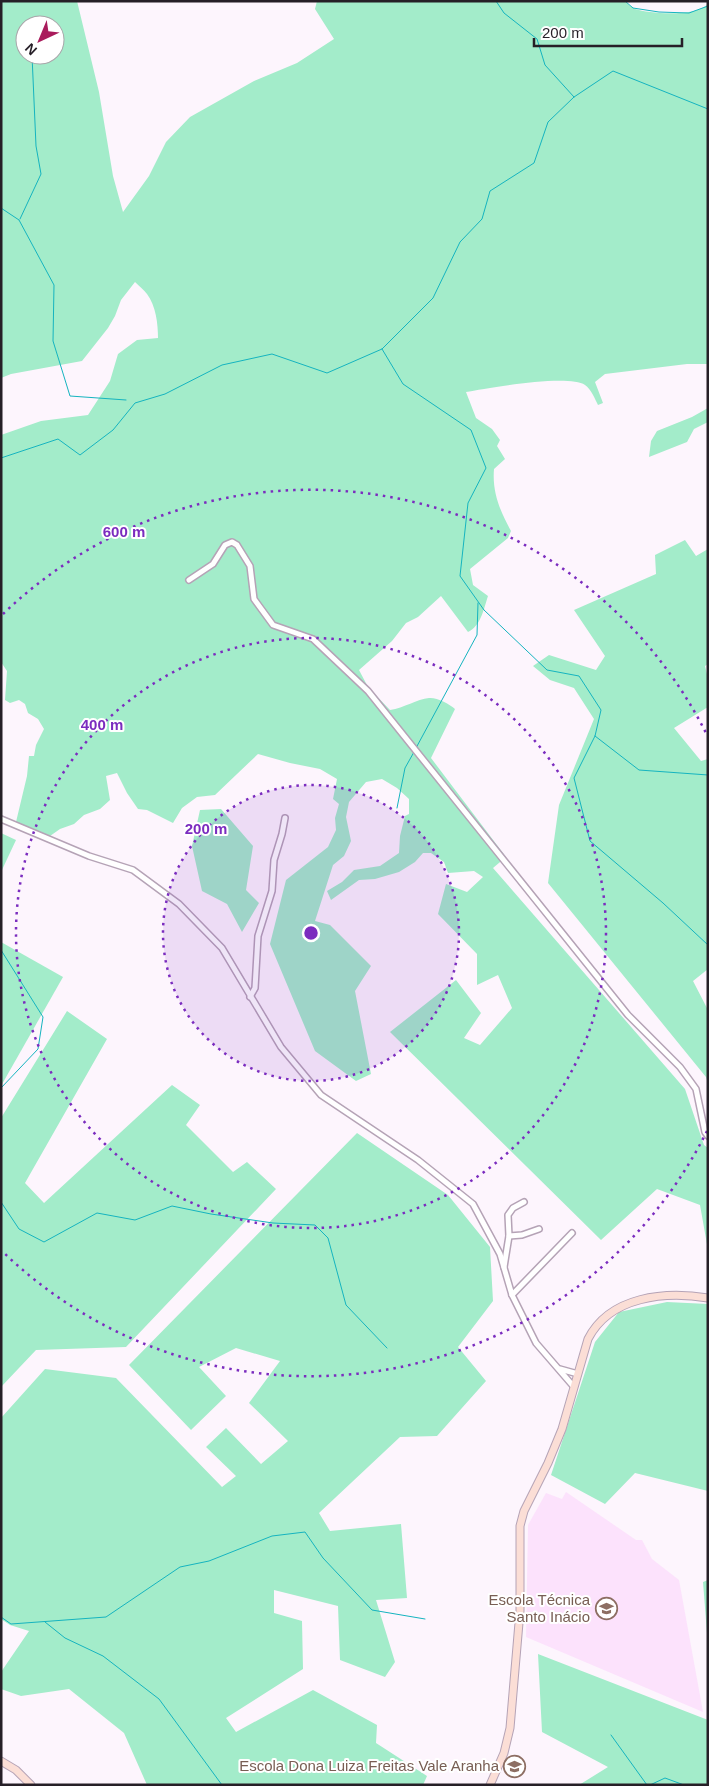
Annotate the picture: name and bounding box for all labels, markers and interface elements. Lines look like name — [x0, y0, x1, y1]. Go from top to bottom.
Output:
north arrow — [15, 15, 65, 65]
scale bar — [534, 15, 682, 47]
text: 200 m — [542, 24, 584, 41]
text: N — [22, 40, 40, 59]
text: 600 m — [103, 523, 145, 540]
text: 400 m — [81, 716, 123, 733]
text: 200 m — [185, 820, 227, 837]
centre of rings — [302, 924, 320, 942]
place label: Escola Técnica Santo Inácio — [489, 1591, 591, 1625]
school or university icon: Escola Técnica Santo Inácio — [594, 1597, 618, 1621]
school or university icon: Escola Dona Luiza Freitas Vale Aranha — [503, 1754, 527, 1778]
place label: Escola Dona Luiza Freitas Vale Aranha — [239, 1757, 500, 1774]

